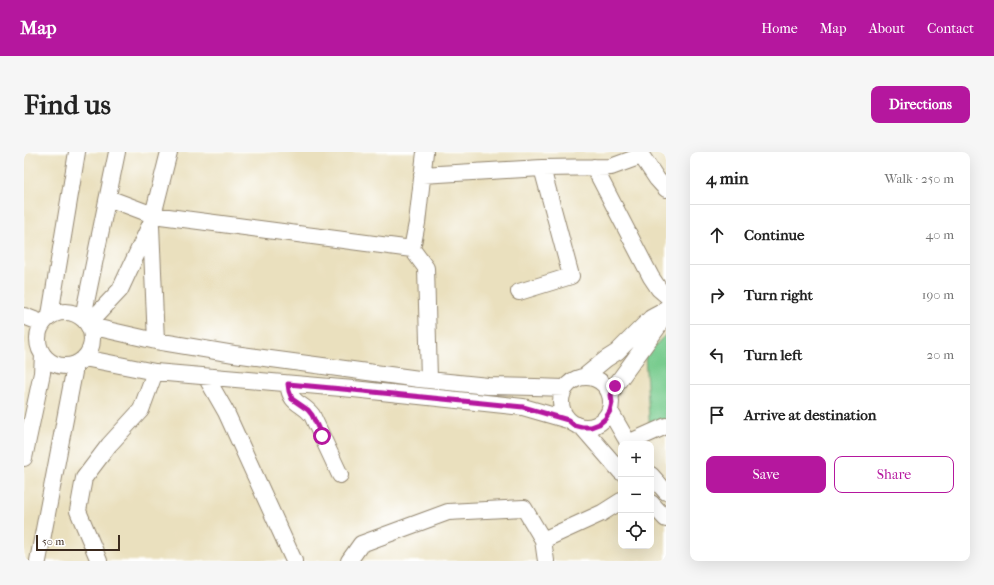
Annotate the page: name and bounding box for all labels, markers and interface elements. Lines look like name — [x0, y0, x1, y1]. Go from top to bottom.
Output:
text: Map — [20, 17, 56, 39]
text: Home — [761, 20, 798, 37]
text: Map — [820, 20, 847, 37]
text: About — [869, 20, 905, 37]
text: Contact — [927, 20, 974, 37]
button: Directions — [871, 86, 970, 123]
text: Find us — [24, 88, 111, 121]
text: 4 min — [706, 168, 749, 188]
text: Walk · 250 m — [885, 171, 954, 186]
icon: ahead — [706, 224, 728, 246]
text: Continue — [744, 226, 804, 244]
text: 40 m — [926, 227, 954, 242]
icon: right — [706, 284, 728, 306]
text: Turn right — [744, 286, 813, 304]
text: 190 m — [922, 287, 954, 302]
icon: left — [706, 344, 728, 366]
text: Turn left — [744, 346, 802, 364]
text: 20 m — [927, 347, 954, 362]
route end — [606, 377, 624, 395]
icon: arrive — [706, 404, 728, 426]
text: Arrive at destination — [744, 406, 876, 424]
route start — [313, 427, 331, 445]
map controls — [618, 441, 654, 549]
button: + — [618, 441, 654, 477]
button: Save — [706, 456, 826, 493]
button: Share — [834, 456, 954, 493]
button: − — [618, 477, 654, 513]
button: locate — [618, 513, 654, 549]
scale bar — [36, 533, 120, 552]
text: 50 m — [42, 535, 64, 548]

